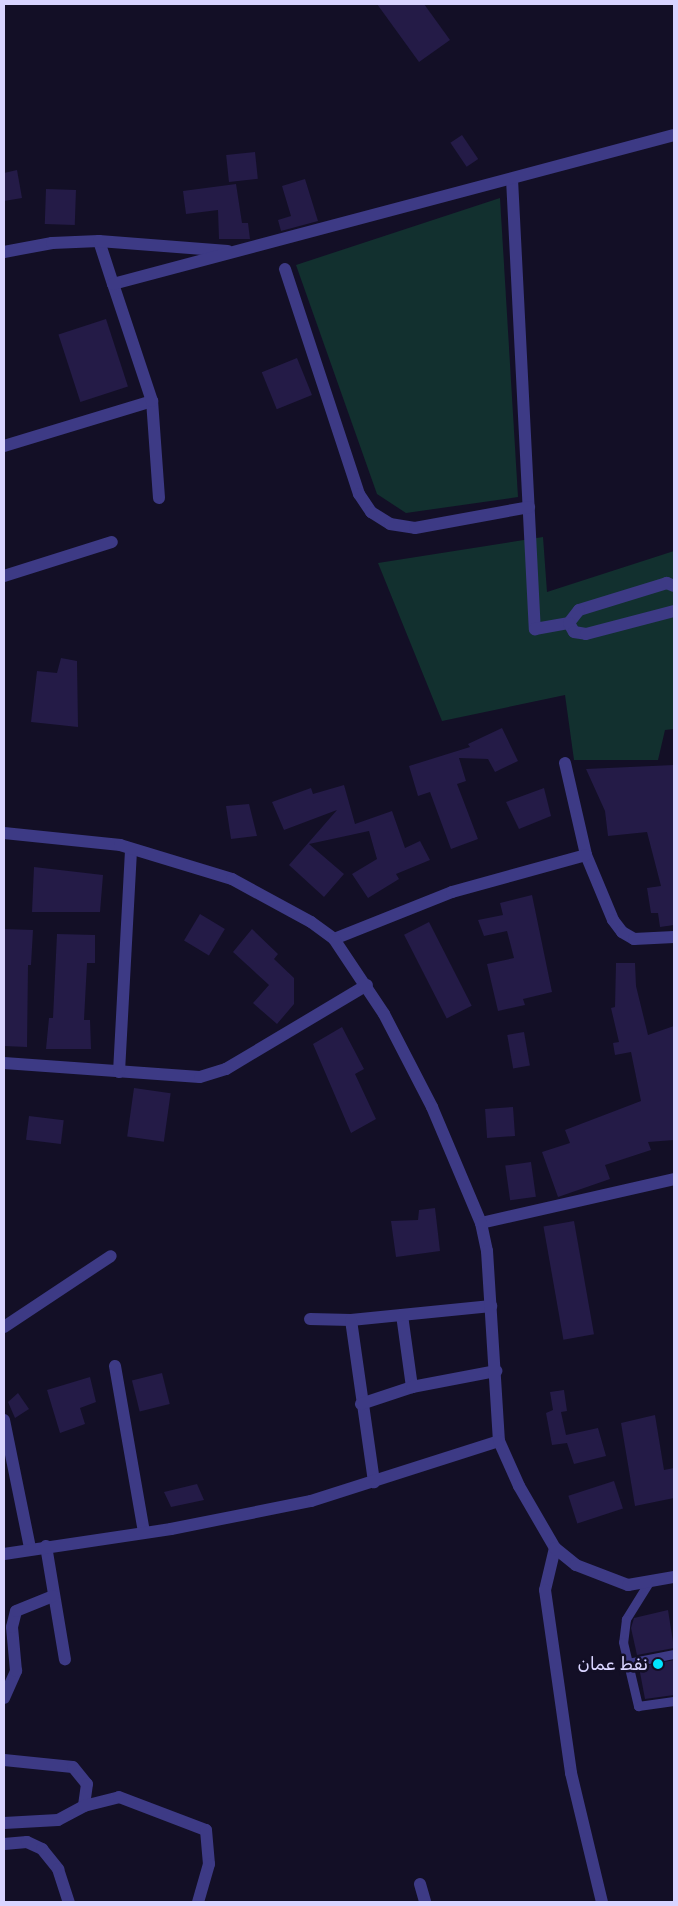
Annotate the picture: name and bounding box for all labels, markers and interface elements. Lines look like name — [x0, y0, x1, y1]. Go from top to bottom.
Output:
place label: نفط عمان — [578, 1653, 648, 1675]
marker: نفط عمان — [652, 1658, 664, 1670]

